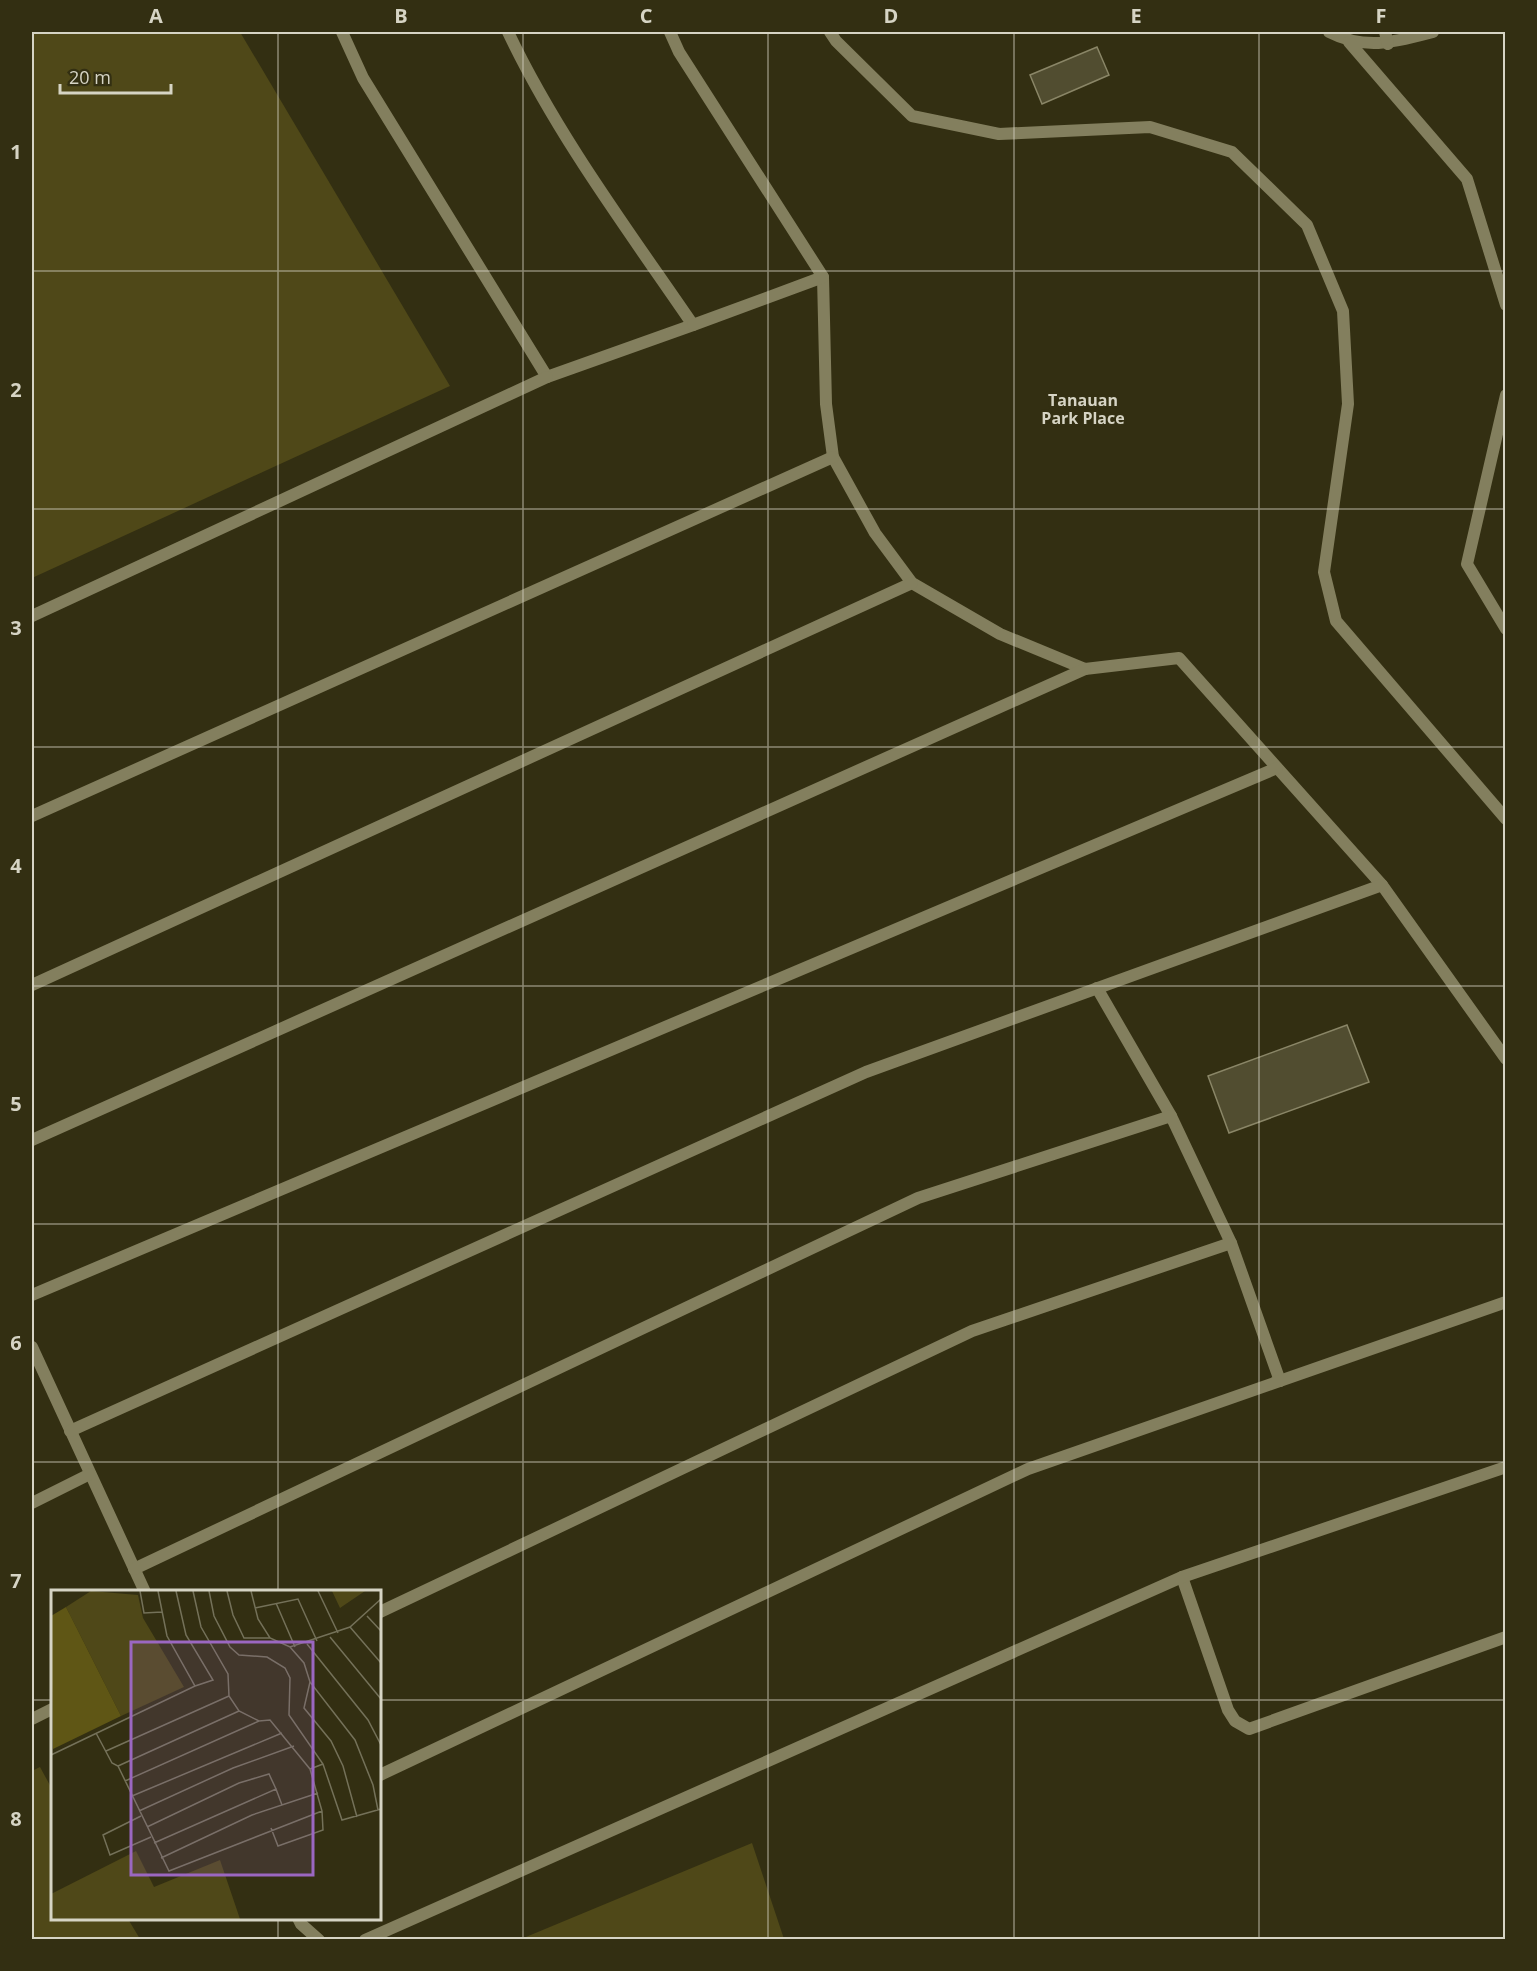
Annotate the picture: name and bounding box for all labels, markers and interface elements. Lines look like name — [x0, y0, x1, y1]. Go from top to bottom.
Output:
text: A — [149, 2, 163, 29]
text: B — [394, 2, 408, 29]
text: C — [640, 2, 653, 29]
text: D — [884, 2, 898, 29]
text: E — [1130, 2, 1142, 29]
text: F — [1376, 2, 1386, 29]
scale bar — [60, 57, 171, 95]
text: 20 m — [69, 65, 111, 89]
text: 1 — [10, 138, 22, 165]
text: 2 — [10, 376, 22, 403]
district label: Tanauan Park Place — [1041, 389, 1125, 429]
text: 3 — [10, 614, 22, 641]
text: 4 — [10, 852, 22, 879]
text: 5 — [10, 1090, 22, 1117]
text: 6 — [10, 1329, 22, 1356]
text: 7 — [10, 1567, 22, 1594]
inset map — [51, 1590, 381, 1920]
text: 8 — [10, 1805, 22, 1832]

